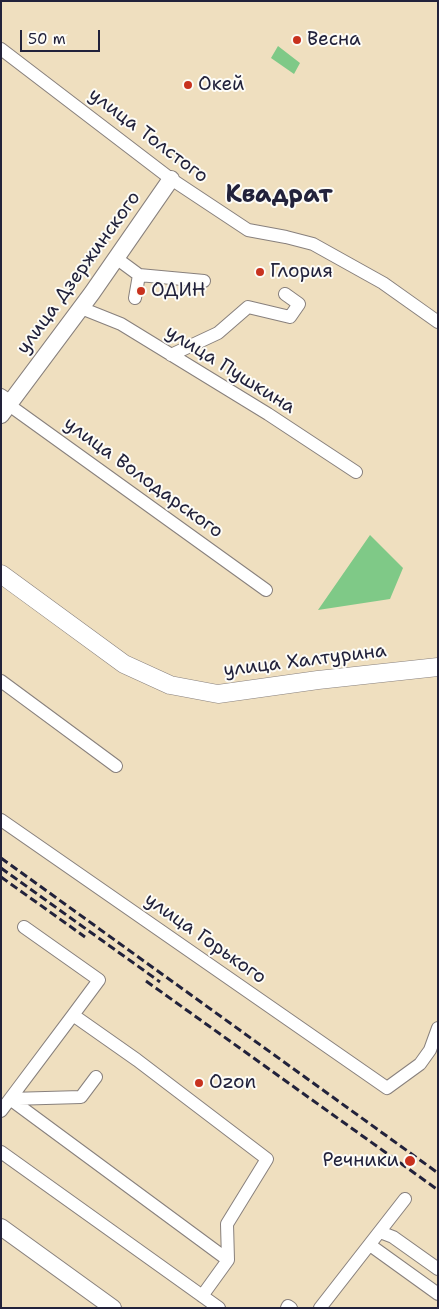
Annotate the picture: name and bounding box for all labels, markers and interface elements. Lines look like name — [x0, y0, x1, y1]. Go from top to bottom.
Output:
scale bar — [22, 20, 102, 52]
text: 50 m — [28, 29, 66, 49]
place label: Весна — [307, 29, 361, 51]
marker: Весна — [291, 34, 303, 46]
place label: Окей — [198, 74, 245, 96]
marker: Окей — [182, 79, 194, 91]
street label: улица Толстого — [84, 84, 212, 188]
district label: Квадрат — [225, 182, 333, 210]
street label: улица Дзержинского — [12, 187, 146, 359]
place label: Глория — [270, 261, 333, 283]
marker: Глория — [254, 266, 266, 278]
place label: ОДИН — [151, 280, 206, 302]
marker: ОДИН — [135, 285, 147, 297]
street label: улица Пушкина — [161, 321, 299, 419]
street label: улица Володарского — [59, 413, 227, 543]
street label: улица Халтурина — [222, 640, 388, 682]
street label: улица Горького — [140, 889, 270, 989]
place label: Ozon — [209, 1072, 256, 1094]
marker: Ozon — [193, 1077, 205, 1089]
place label: Речники — [322, 1150, 399, 1172]
marker: Речники — [403, 1154, 417, 1168]

